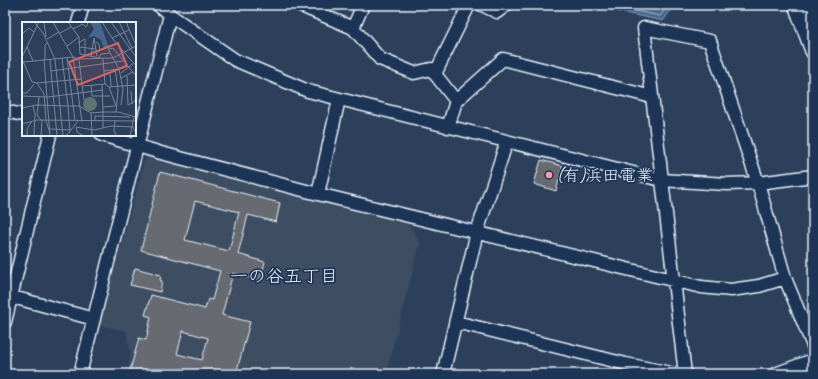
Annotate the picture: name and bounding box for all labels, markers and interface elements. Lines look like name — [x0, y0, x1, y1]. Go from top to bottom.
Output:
inset map — [22, 22, 136, 136]
place label: (有)浜田電業 — [557, 165, 653, 186]
marker: (有)浜田電業 — [544, 170, 554, 180]
district label: 一の谷五丁目 — [230, 265, 338, 287]

